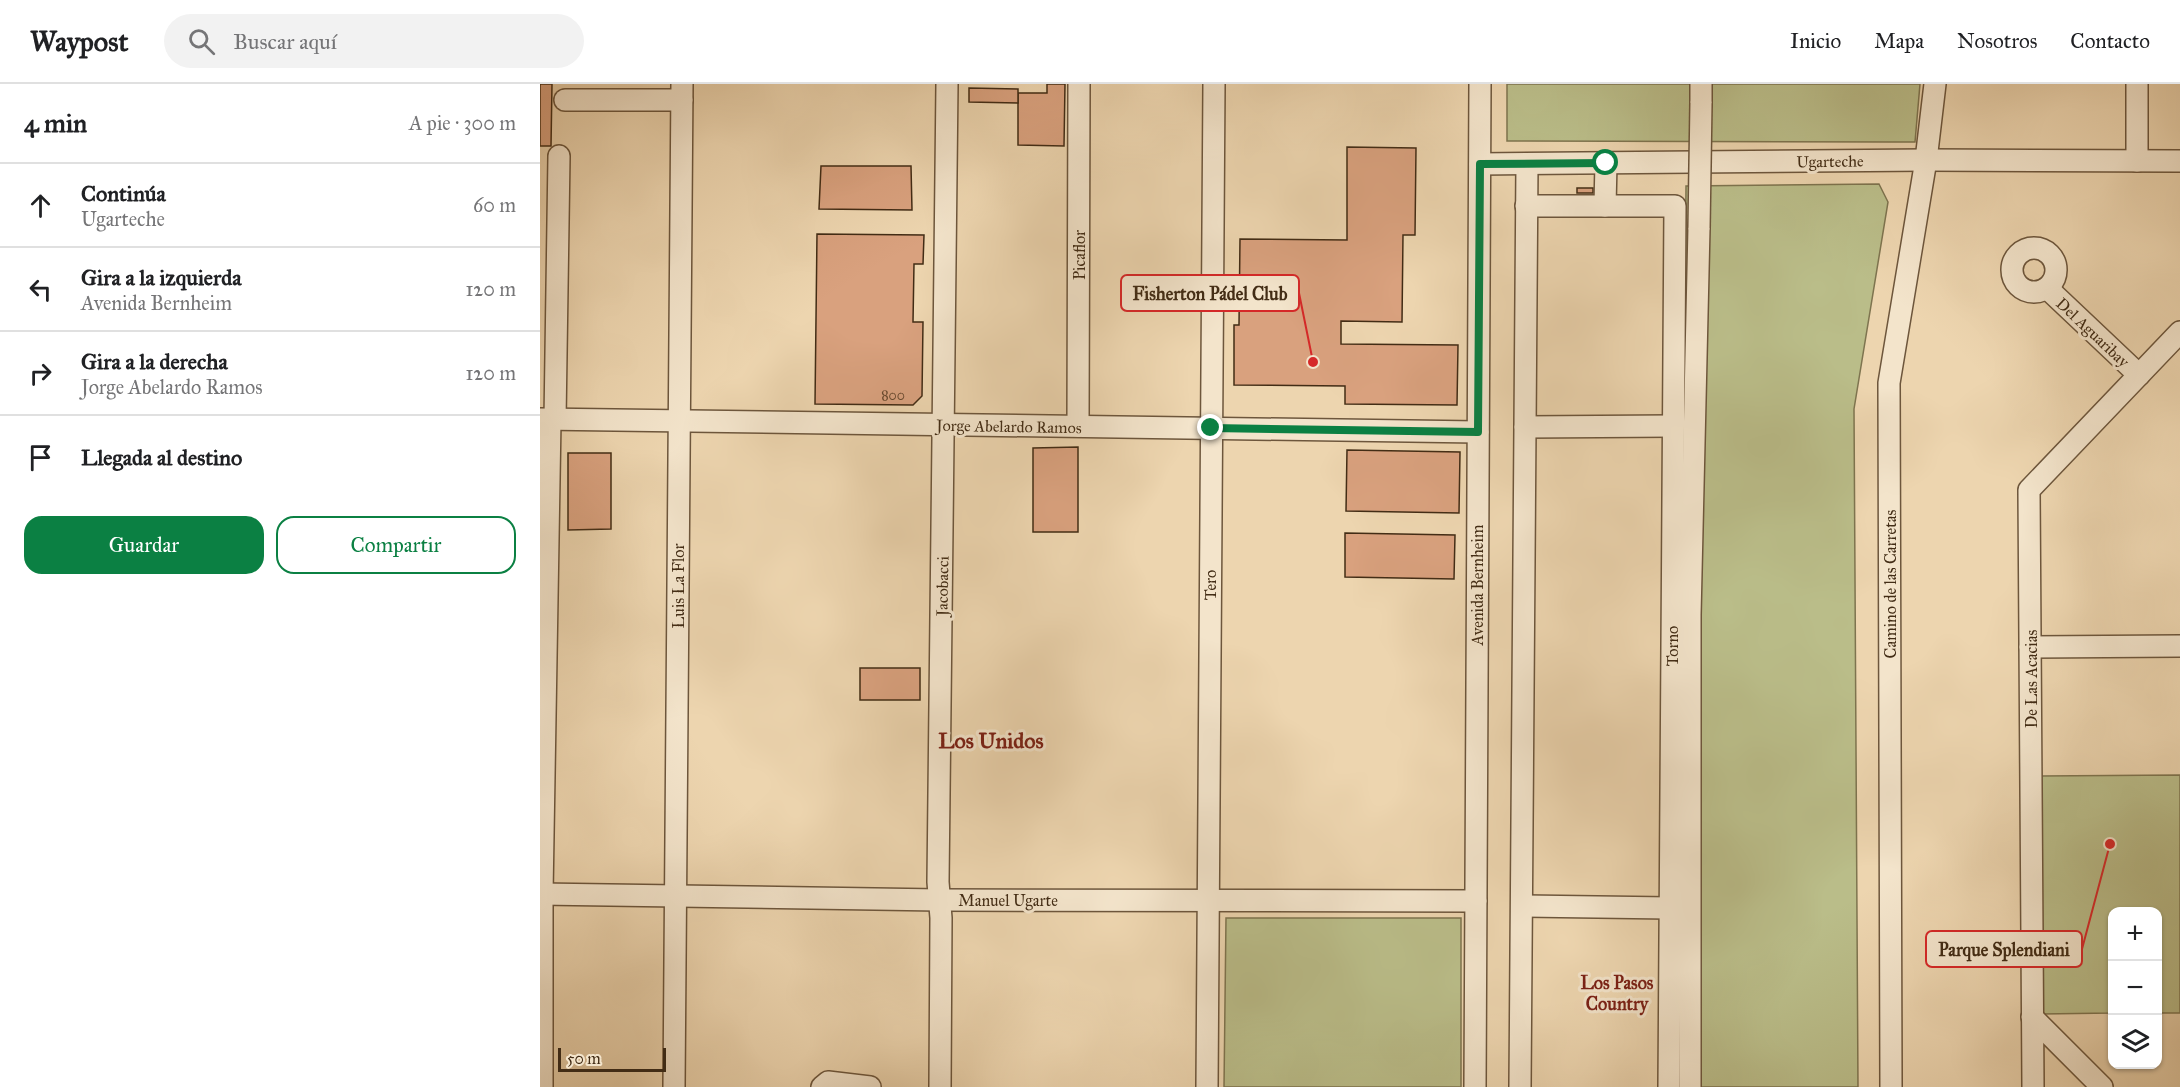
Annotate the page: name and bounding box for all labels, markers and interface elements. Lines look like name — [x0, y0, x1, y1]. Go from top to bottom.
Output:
search box — [164, 14, 584, 68]
text: Waypost — [30, 24, 128, 59]
icon: search — [185, 25, 218, 58]
text: Buscar aquí — [233, 28, 337, 55]
text: Inicio — [1790, 28, 1841, 54]
text: Mapa — [1874, 28, 1924, 54]
text: Nosotros — [1957, 28, 2037, 54]
text: Contacto — [2070, 28, 2150, 54]
text: 4 min — [24, 107, 87, 139]
text: A pie · 300 m — [409, 111, 516, 135]
route start — [1592, 149, 1618, 175]
street label: Ugarteche — [1796, 151, 1864, 173]
text: Continúa — [81, 180, 166, 207]
icon: ahead — [24, 189, 57, 222]
text: 60 m — [473, 193, 516, 217]
text: Ugarteche — [81, 207, 165, 231]
street label: Picaflor — [1070, 230, 1089, 280]
text: Gira a la izquierda — [81, 264, 242, 291]
icon: left — [24, 273, 57, 306]
callout: Fisherton Pádel Club — [1121, 275, 1299, 311]
text: 120 m — [465, 277, 516, 301]
text: Fisherton Pádel Club — [1133, 283, 1288, 305]
text: Avenida Bernheim — [81, 291, 232, 315]
street label: Del Aguaribay — [2052, 294, 2133, 372]
text: Gira a la derecha — [81, 348, 228, 375]
icon: right — [24, 357, 57, 390]
text: 120 m — [465, 361, 516, 385]
text: Jorge Abelardo Ramos — [81, 375, 262, 399]
house number: 800 — [881, 387, 905, 404]
route end — [1197, 414, 1223, 440]
street label: Jorge Abelardo Ramos — [934, 416, 1082, 438]
icon: arrive — [24, 441, 57, 474]
text: Llegada al destino — [81, 444, 242, 471]
street label: Camino de las Carretas — [1881, 509, 1900, 658]
button: Guardar — [24, 516, 264, 574]
button: Compartir — [276, 516, 516, 574]
street label: Avenida Bernheim — [1468, 524, 1487, 646]
street label: Luis La Flor — [669, 544, 688, 628]
street label: Jacobacci — [932, 555, 954, 618]
street label: Tero — [1201, 570, 1220, 600]
street label: Torno — [1663, 626, 1682, 666]
street label: De Las Acacias — [2022, 630, 2041, 728]
district label: Los Unidos — [938, 727, 1044, 754]
street label: Manuel Ugarte — [958, 891, 1058, 911]
map controls — [2108, 907, 2162, 1069]
button: + — [2108, 907, 2162, 961]
callout: Parque Splendiani — [1926, 931, 2082, 967]
text: Parque Splendiani — [1938, 939, 2071, 962]
button: − — [2108, 961, 2162, 1015]
district label: Los Pasos Country — [1581, 972, 1654, 1016]
button: layers — [2108, 1015, 2162, 1069]
scale bar — [558, 1045, 666, 1072]
text: 50 m — [567, 1049, 601, 1068]

